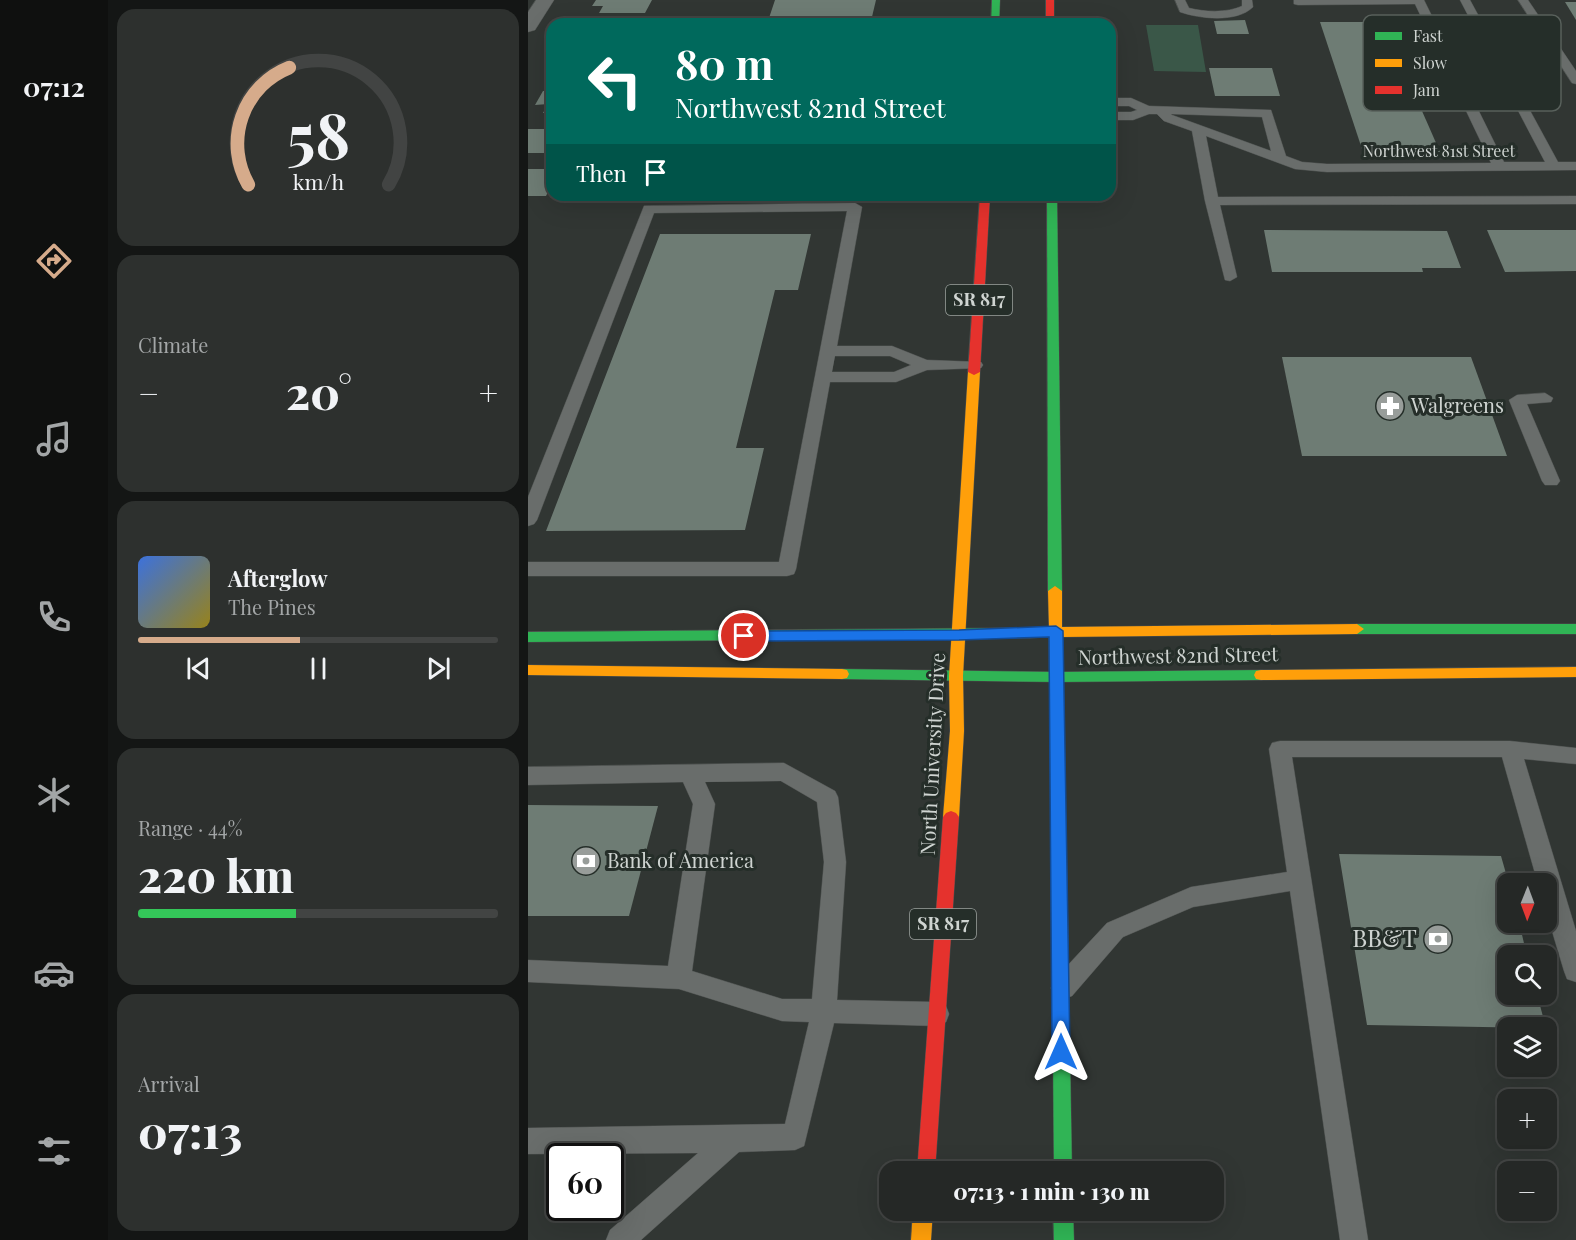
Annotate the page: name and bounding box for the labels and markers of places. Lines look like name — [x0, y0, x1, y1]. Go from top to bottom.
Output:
pharmacy icon: Walgreens — [1374, 390, 1406, 422]
place label: Walgreens — [1410, 391, 1504, 418]
pin — [718, 610, 769, 661]
bank icon: Bank of America — [570, 845, 602, 877]
place label: Bank of America — [607, 846, 754, 873]
place label: BB&T — [1352, 921, 1417, 953]
bank icon: BB&T — [1422, 923, 1454, 955]

